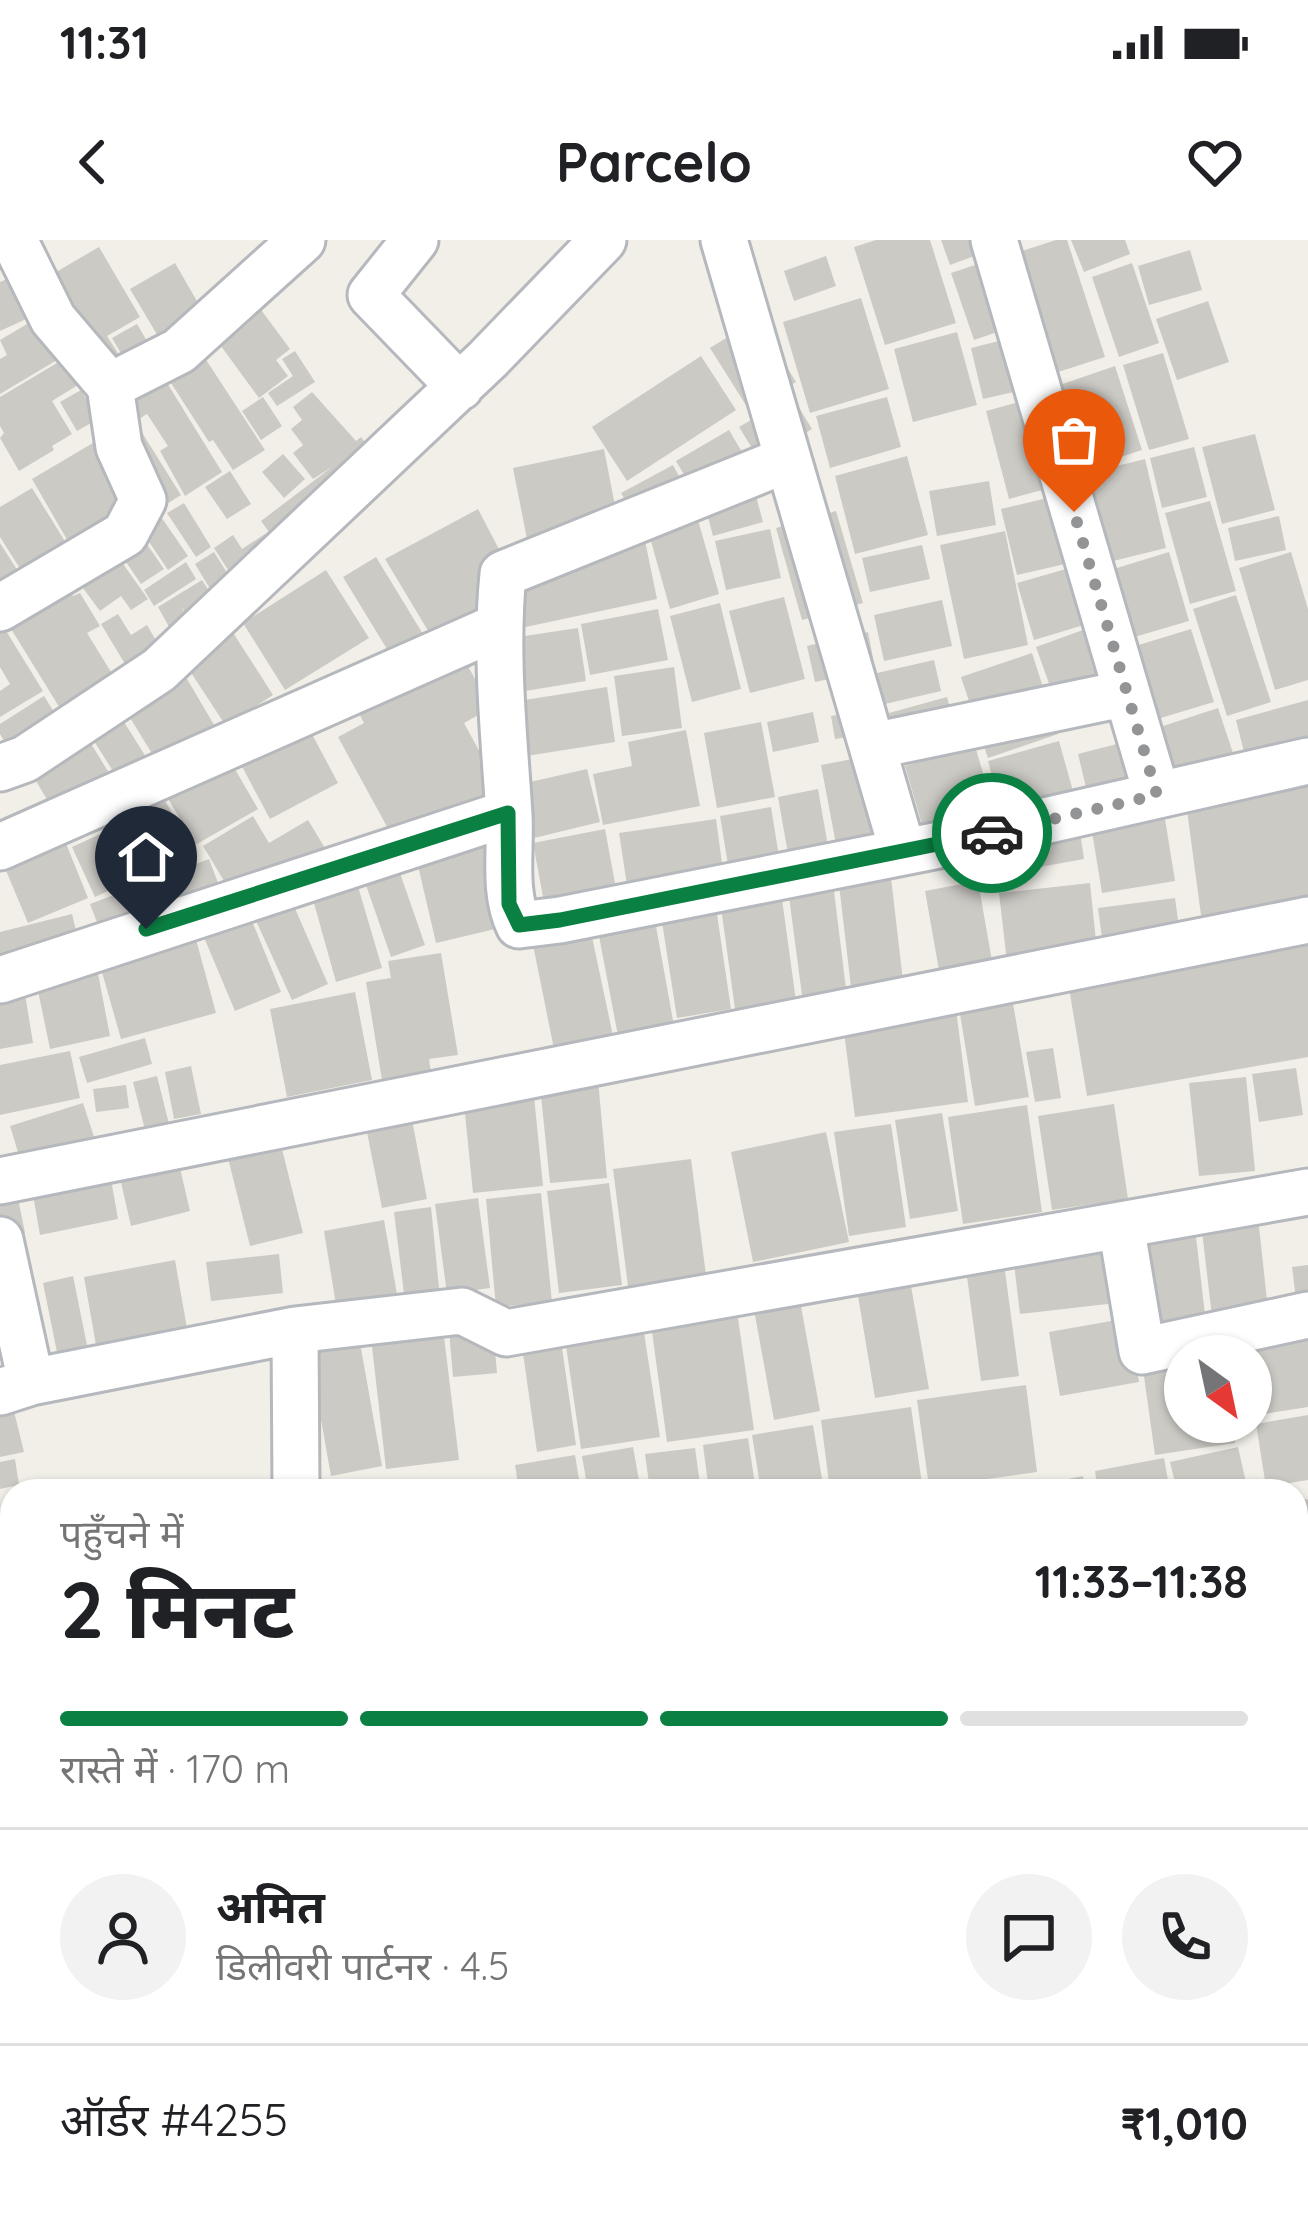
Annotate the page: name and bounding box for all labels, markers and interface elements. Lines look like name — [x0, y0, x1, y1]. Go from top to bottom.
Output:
text: 11:31 — [60, 14, 149, 70]
text: Parcelo — [556, 128, 752, 196]
icon: back — [60, 129, 126, 195]
icon: heart — [1182, 129, 1248, 195]
pin — [1023, 389, 1125, 512]
icon: bag — [1041, 407, 1107, 473]
courier — [932, 773, 1052, 893]
icon: car — [959, 800, 1025, 866]
pin — [95, 806, 197, 929]
icon: home — [113, 824, 179, 890]
north arrow — [1164, 1335, 1272, 1443]
map controls — [1164, 1335, 1272, 1443]
text: पहुँचने में — [60, 1509, 183, 1558]
text: 11:33–11:38 — [1035, 1553, 1248, 1609]
text: 2 मिनट — [60, 1560, 294, 1658]
text: रास्ते में · 170 m — [60, 1744, 290, 1793]
button: person — [60, 1874, 186, 2000]
button: chat — [966, 1874, 1092, 2000]
button: phone — [1122, 1874, 1248, 2000]
text: अमित — [216, 1878, 325, 1934]
text: डिलीवरी पार्टनर · 4.5 — [216, 1941, 509, 1990]
text: ऑर्डर #4255 — [60, 2091, 288, 2147]
text: ₹1,010 — [1120, 2095, 1248, 2151]

